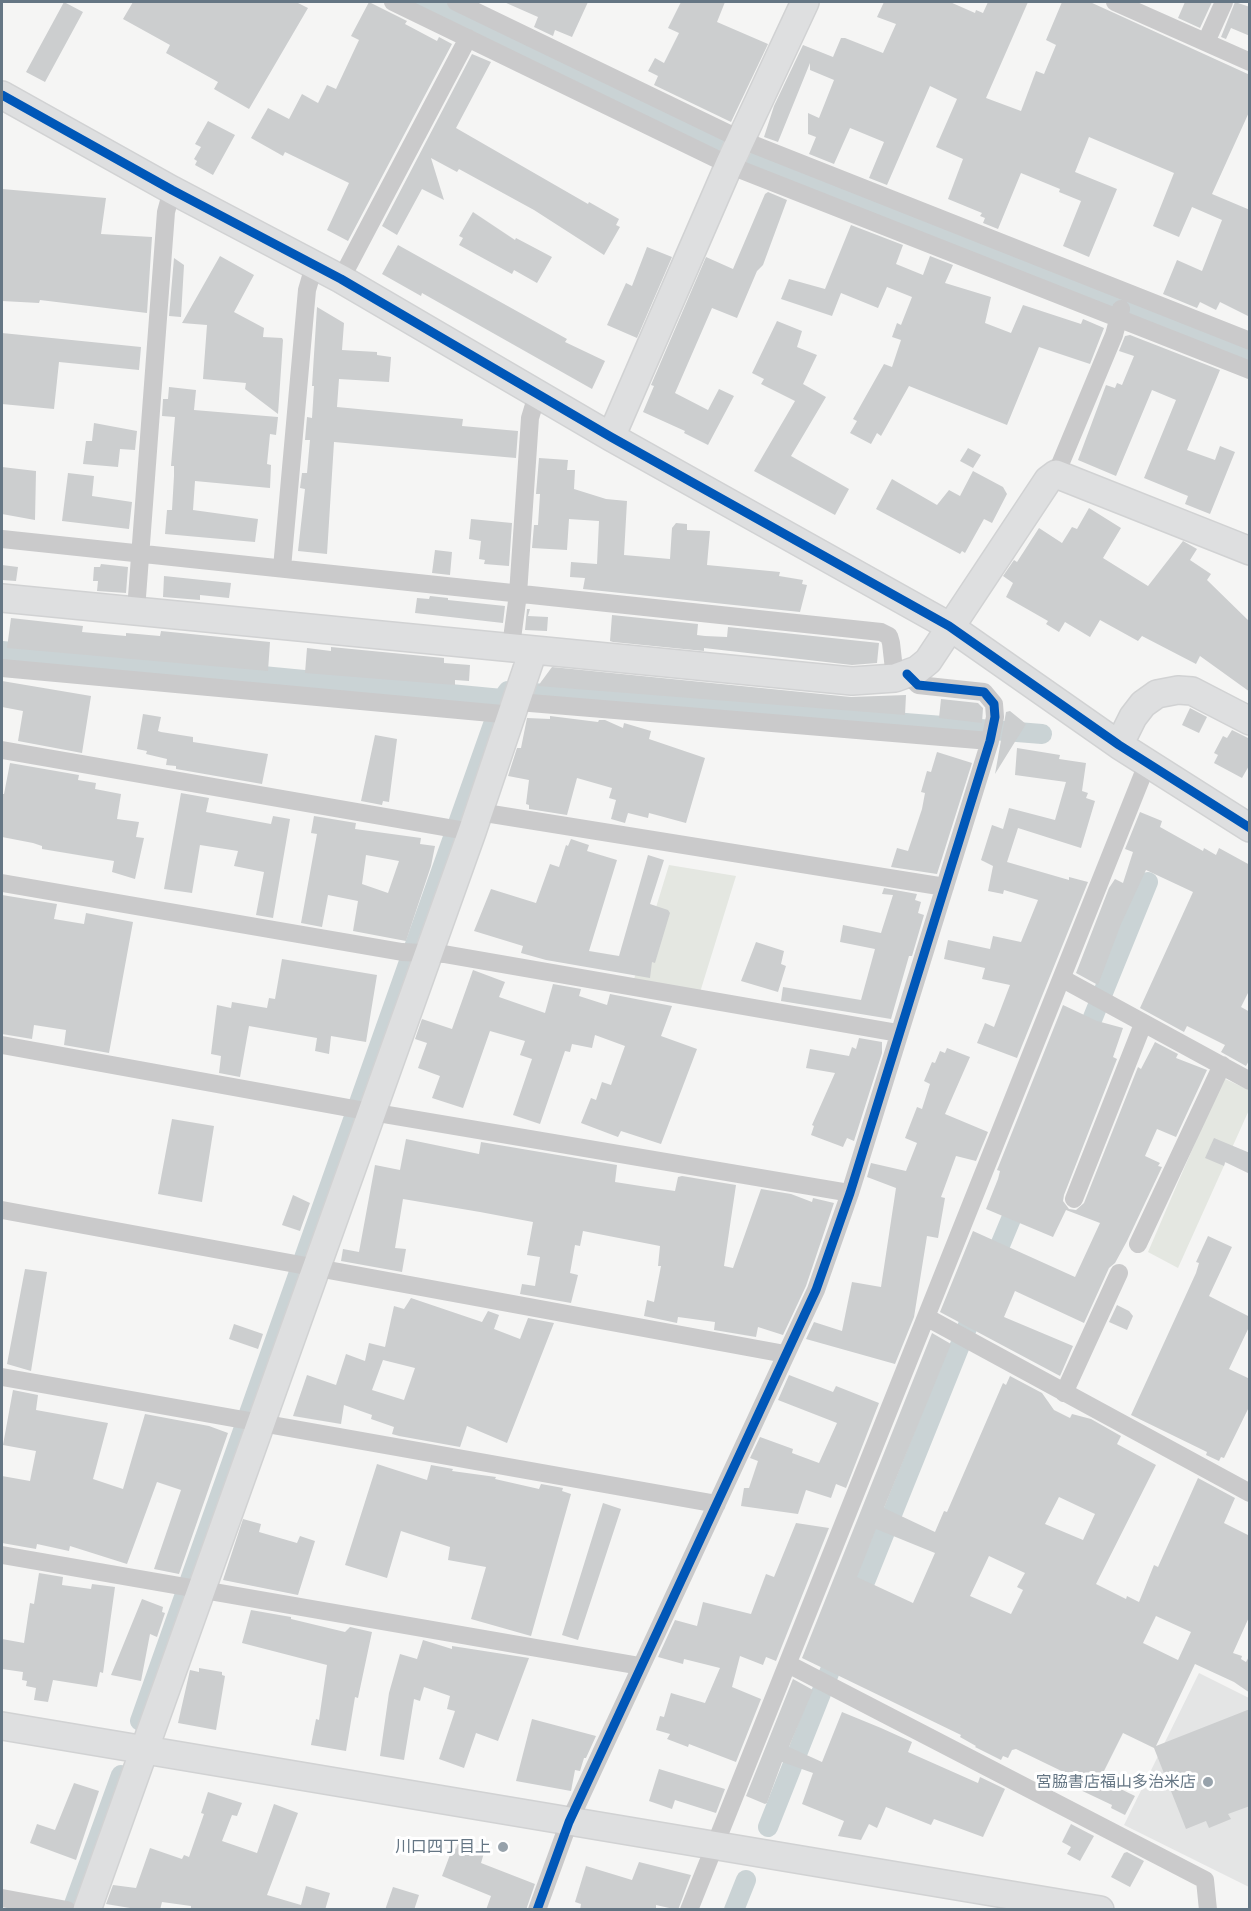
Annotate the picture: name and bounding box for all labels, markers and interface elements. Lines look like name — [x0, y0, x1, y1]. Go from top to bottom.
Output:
place label: 宮脇書店福山多治米店 — [1036, 1772, 1196, 1792]
marker: 宮脇書店福山多治米店 — [1201, 1775, 1215, 1789]
place label: 川口四丁目上 — [395, 1837, 491, 1857]
marker: 川口四丁目上 — [496, 1840, 510, 1854]

